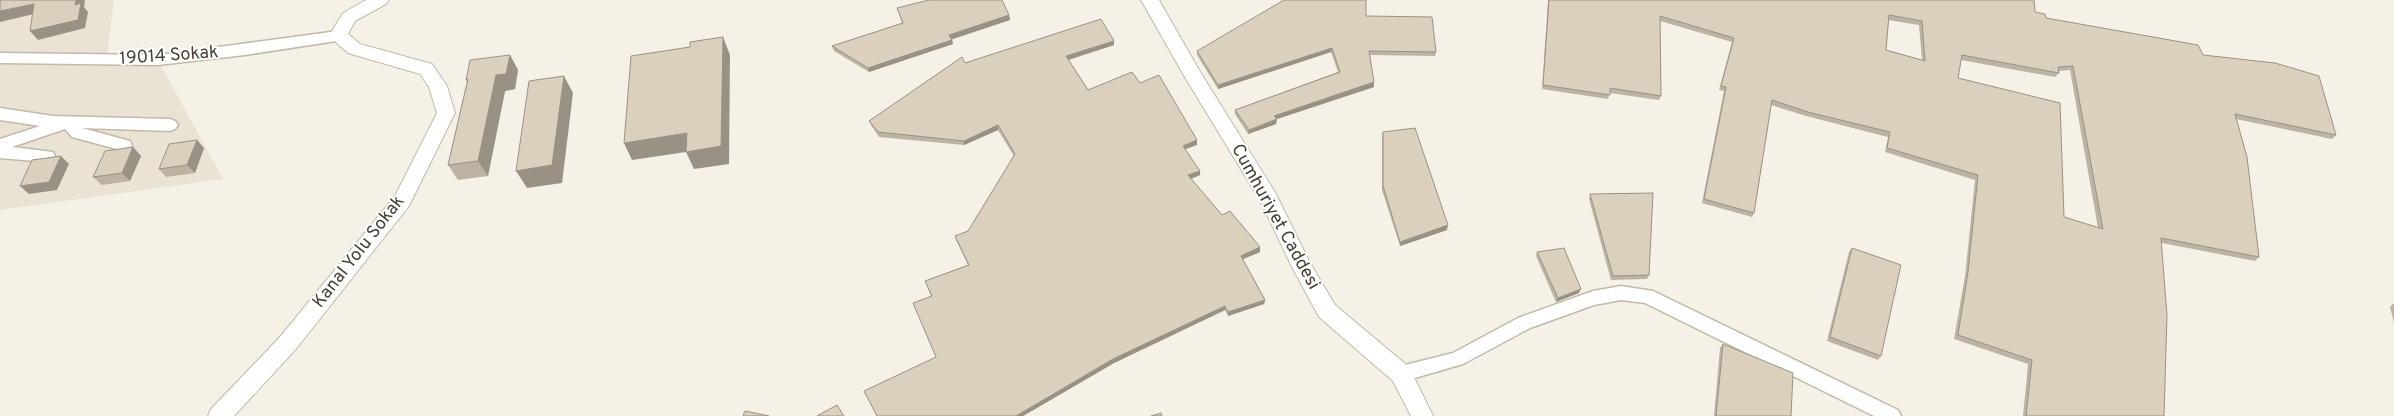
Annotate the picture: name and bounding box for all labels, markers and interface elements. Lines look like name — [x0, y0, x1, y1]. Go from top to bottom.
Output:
street label: 19014 Sokak — [119, 41, 219, 71]
street label: Cumhuriyet Caddesi — [1225, 140, 1325, 294]
street label: Kanal Yolu Sokak — [308, 191, 410, 313]

